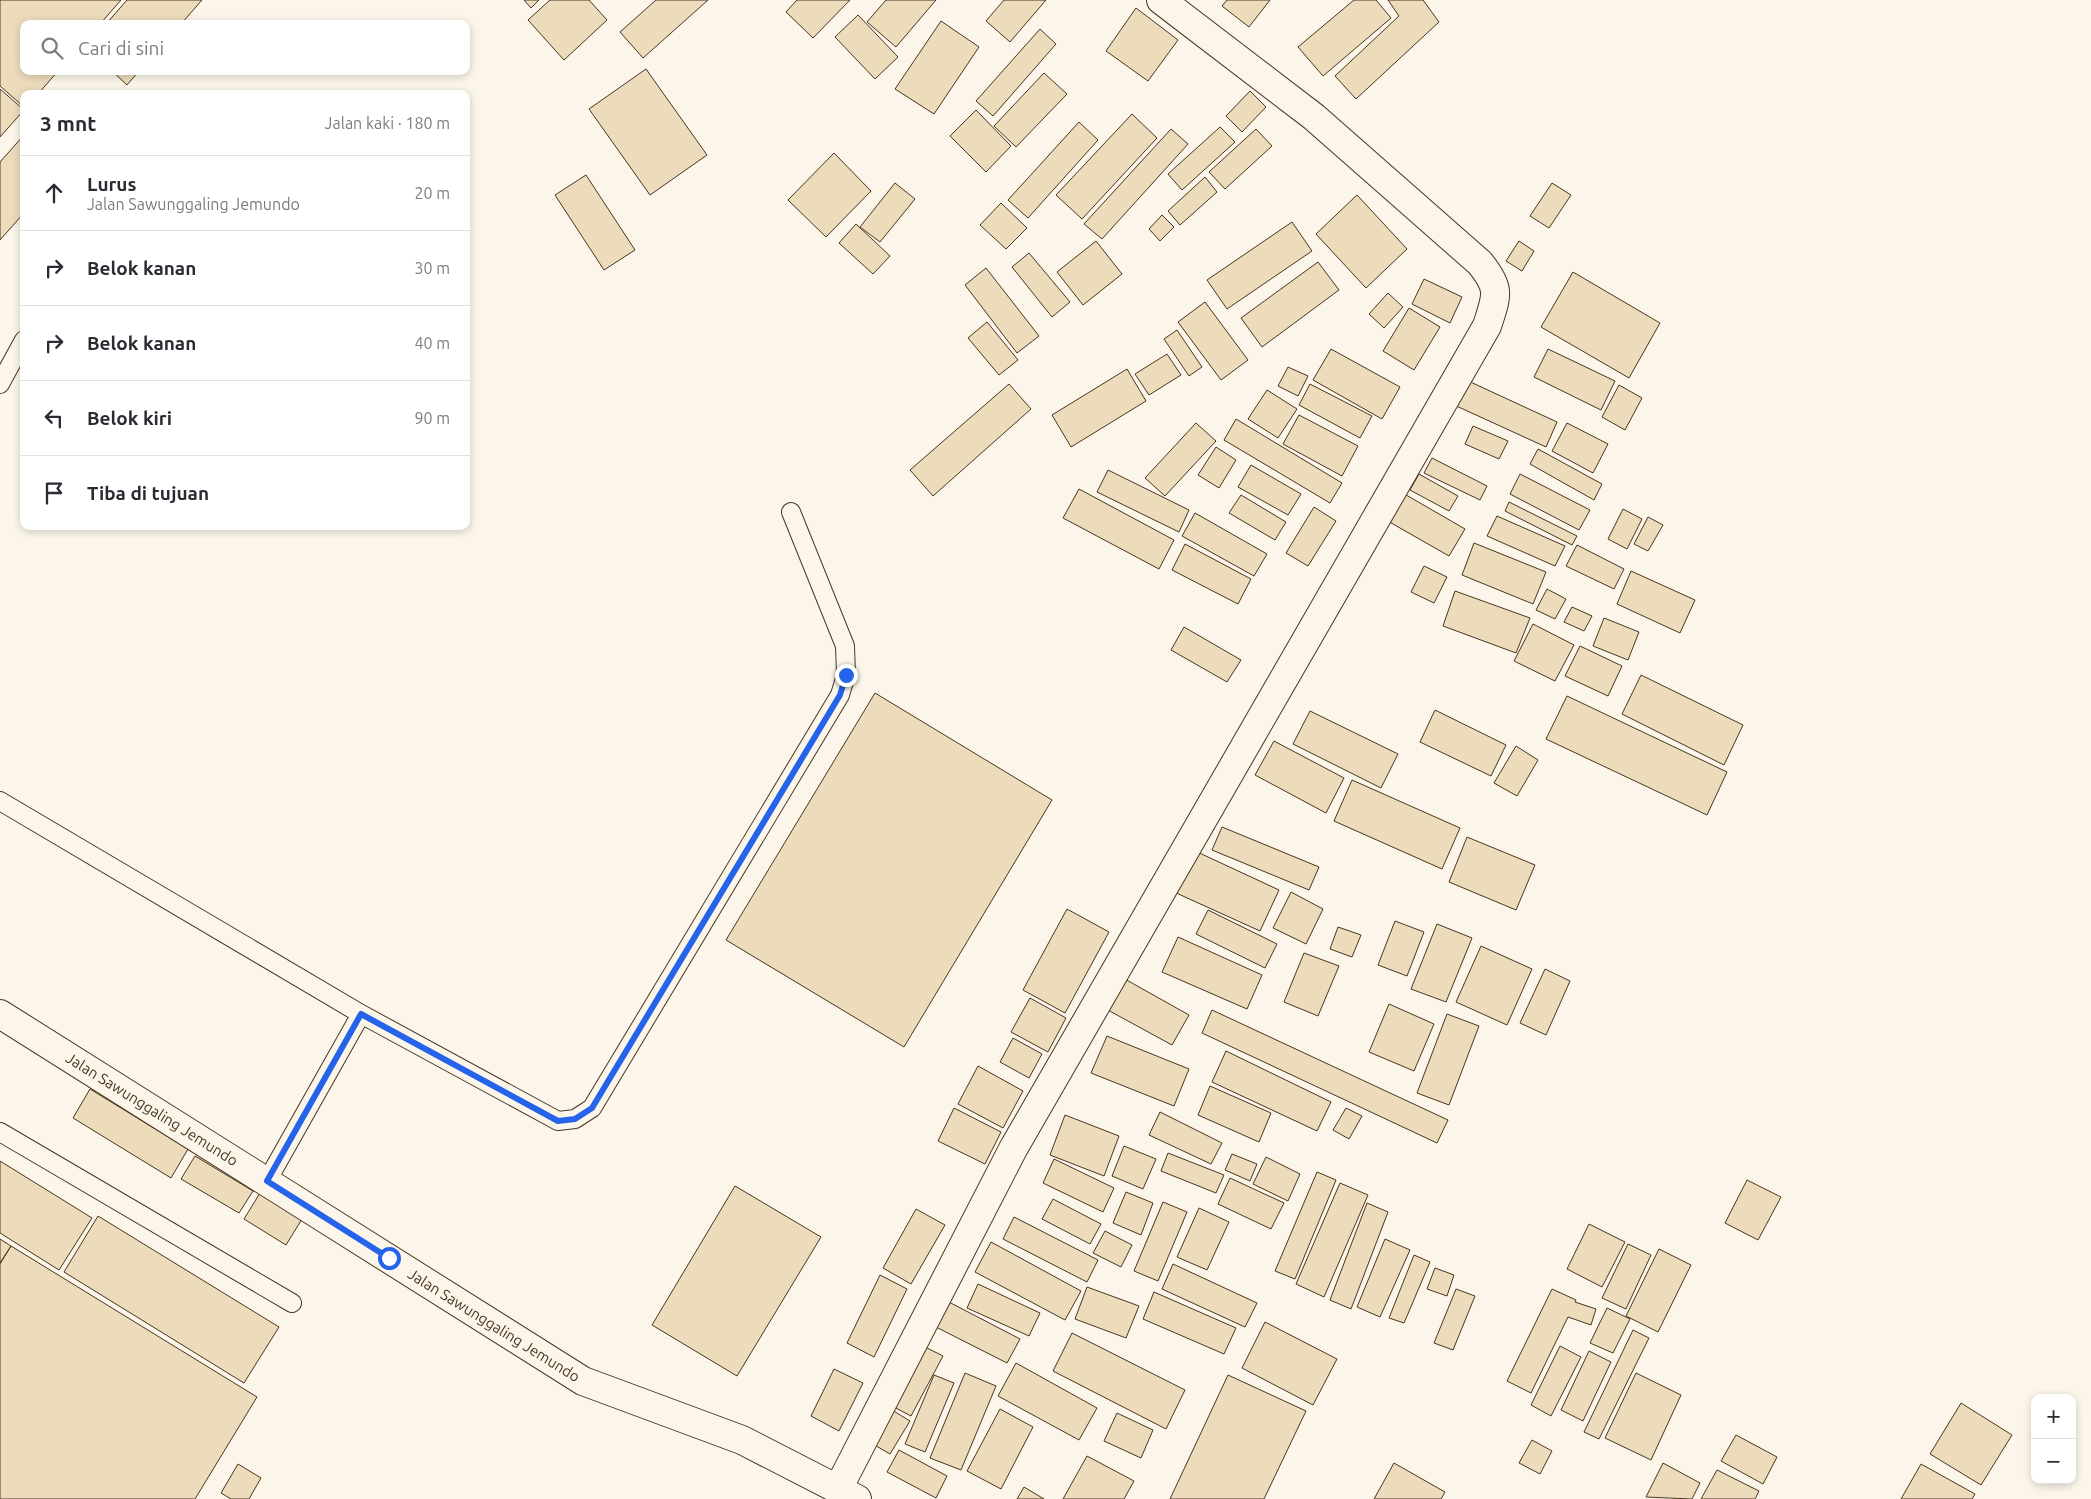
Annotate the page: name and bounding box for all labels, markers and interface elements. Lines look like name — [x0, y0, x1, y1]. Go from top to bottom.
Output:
search box — [20, 20, 470, 75]
icon: search — [38, 34, 66, 62]
text: Cari di sini — [78, 37, 164, 59]
text: 3 mnt — [40, 111, 96, 135]
text: Jalan kaki · 180 m — [325, 114, 450, 132]
text: Lurus — [87, 173, 136, 195]
icon: ahead — [40, 179, 68, 207]
text: 20 m — [414, 184, 450, 202]
text: Jalan Sawunggaling Jemundo — [87, 195, 300, 213]
icon: right — [40, 254, 68, 282]
text: Belok kanan — [87, 257, 196, 279]
text: 30 m — [414, 259, 450, 277]
icon: right — [40, 329, 68, 357]
text: Belok kanan — [87, 332, 196, 354]
text: 40 m — [414, 334, 450, 352]
icon: left — [40, 404, 68, 432]
text: Belok kiri — [87, 407, 172, 429]
text: 90 m — [414, 409, 450, 427]
icon: arrive — [40, 479, 68, 507]
text: Tiba di tujuan — [87, 482, 209, 504]
route end — [835, 664, 858, 687]
street label: Jalan Sawunggaling Jemundo — [63, 1049, 241, 1169]
route start — [378, 1247, 401, 1270]
street label: Jalan Sawunggaling Jemundo — [405, 1265, 583, 1385]
map controls — [2031, 1394, 2076, 1484]
button: + — [2031, 1394, 2076, 1439]
button: − — [2031, 1439, 2076, 1484]

